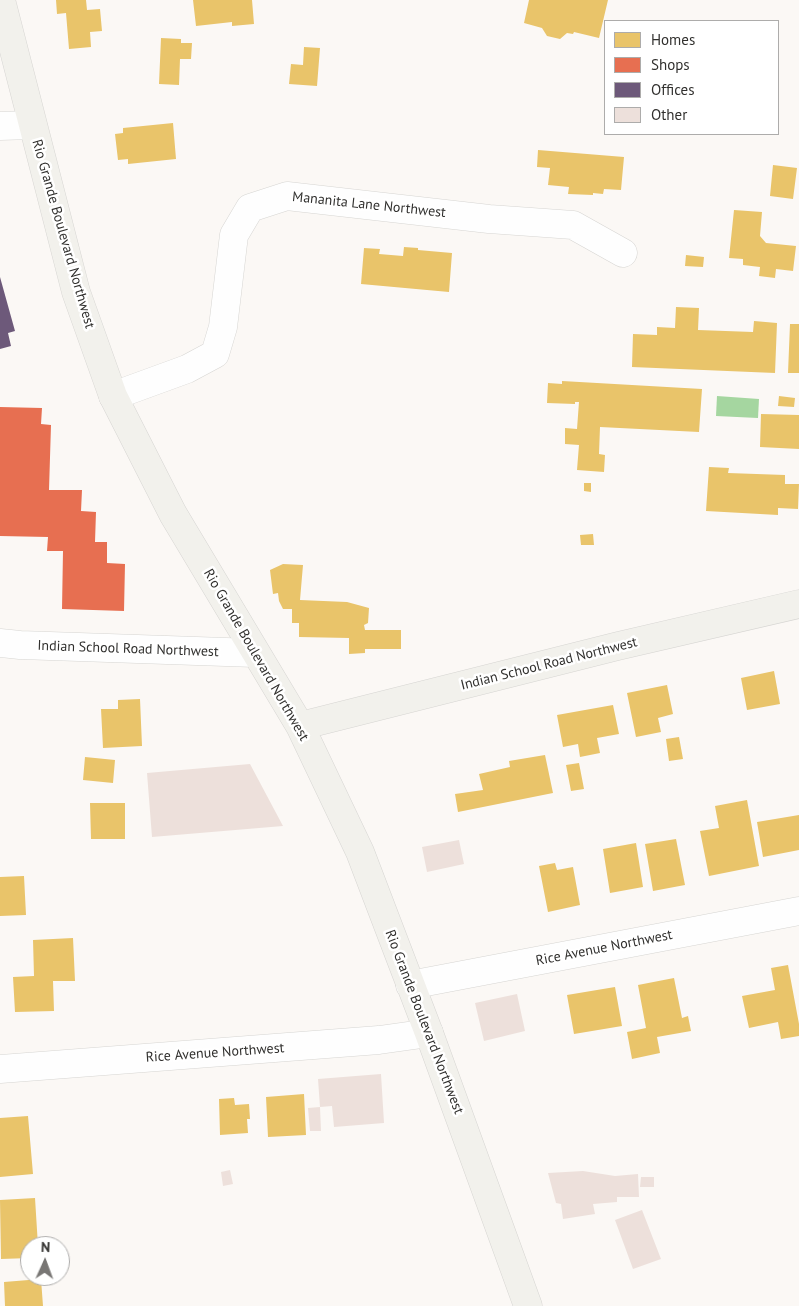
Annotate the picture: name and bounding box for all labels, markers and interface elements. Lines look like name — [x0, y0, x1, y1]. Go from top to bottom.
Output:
legend — [604, 20, 779, 135]
text: Homes — [651, 30, 695, 49]
text: Shops — [651, 55, 690, 74]
text: Offices — [651, 80, 695, 99]
text: Other — [651, 105, 687, 124]
street label: Rio Grande Boulevard Northwest — [28, 138, 98, 330]
street label: Mananita Lane Northwest — [291, 189, 447, 221]
street label: Rio Grande Boulevard Northwest — [200, 566, 312, 744]
street label: Indian School Road Northwest — [459, 634, 639, 694]
street label: Indian School Road Northwest — [37, 637, 219, 661]
street label: Rice Avenue Northwest — [534, 927, 674, 969]
street label: Rio Grande Boulevard Northwest — [381, 928, 467, 1116]
street label: Rice Avenue Northwest — [145, 1040, 285, 1066]
north arrow — [20, 1236, 70, 1286]
text: N — [41, 1238, 50, 1256]

